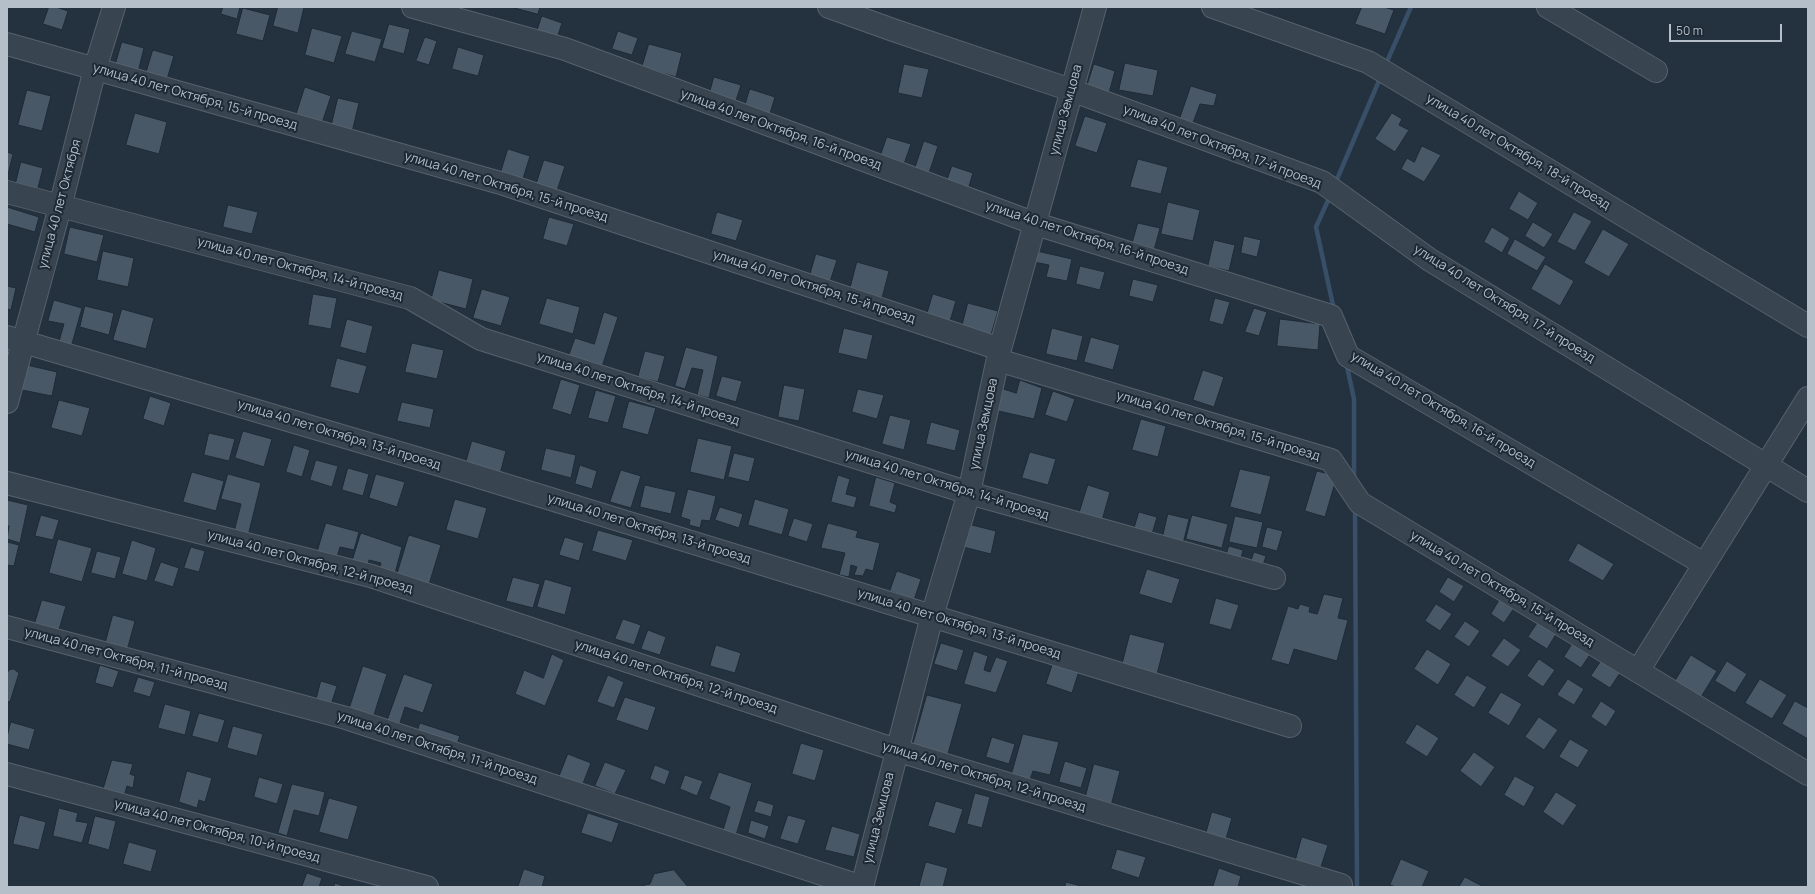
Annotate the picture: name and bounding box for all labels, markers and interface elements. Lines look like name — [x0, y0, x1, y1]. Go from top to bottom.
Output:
scale bar — [1671, 16, 1784, 42]
text: 50 m — [1676, 22, 1703, 39]
street label: улица 40 лет Октября, 15-й проезд — [91, 60, 299, 134]
street label: улица Земцова — [1046, 63, 1086, 157]
street label: улица 40 лет Октября, 16-й проезд — [678, 86, 884, 174]
street label: улица 40 лет Октября, 18-й проезд — [1423, 91, 1613, 213]
street label: улица 40 лет Октября, 17-й проезд — [1121, 102, 1323, 192]
street label: улица 40 лет Октября — [35, 137, 85, 271]
street label: улица 40 лет Октября, 15-й проезд — [402, 149, 610, 225]
street label: улица 40 лет Октября, 16-й проезд — [983, 198, 1191, 278]
street label: улица 40 лет Октября, 14-й проезд — [195, 234, 405, 304]
street label: улица 40 лет Октября, 17-й проезд — [1410, 241, 1598, 367]
street label: улица 40 лет Октября, 15-й проезд — [711, 247, 917, 327]
street label: улица 40 лет Октября, 14-й проезд — [535, 349, 741, 429]
street label: улица 40 лет Октября, 16-й проезд — [1348, 349, 1538, 471]
street label: улица Земцова — [967, 377, 1001, 471]
street label: улица 40 лет Октября, 15-й проезд — [1114, 388, 1322, 464]
street label: улица 40 лет Октября, 13-й проезд — [235, 397, 443, 473]
street label: улица 40 лет Октября, 14-й проезд — [843, 447, 1051, 523]
street label: улица 40 лет Октября, 13-й проезд — [545, 491, 753, 567]
street label: улица 40 лет Октября, 12-й проезд — [206, 527, 414, 597]
street label: улица 40 лет Октября, 15-й проезд — [1407, 528, 1597, 650]
street label: улица 40 лет Октября, 13-й проезд — [855, 586, 1063, 662]
street label: улица 40 лет Октября, 11-й проезд — [23, 624, 229, 694]
street label: улица 40 лет Октября, 12-й проезд — [573, 637, 779, 717]
street label: улица 40 лет Октября, 11-й проезд — [335, 708, 539, 788]
street label: улица 40 лет Октября, 12-й проезд — [880, 739, 1088, 815]
street label: улица Земцова — [860, 771, 898, 865]
street label: улица 40 лет Октября, 10-й проезд — [112, 796, 322, 866]

